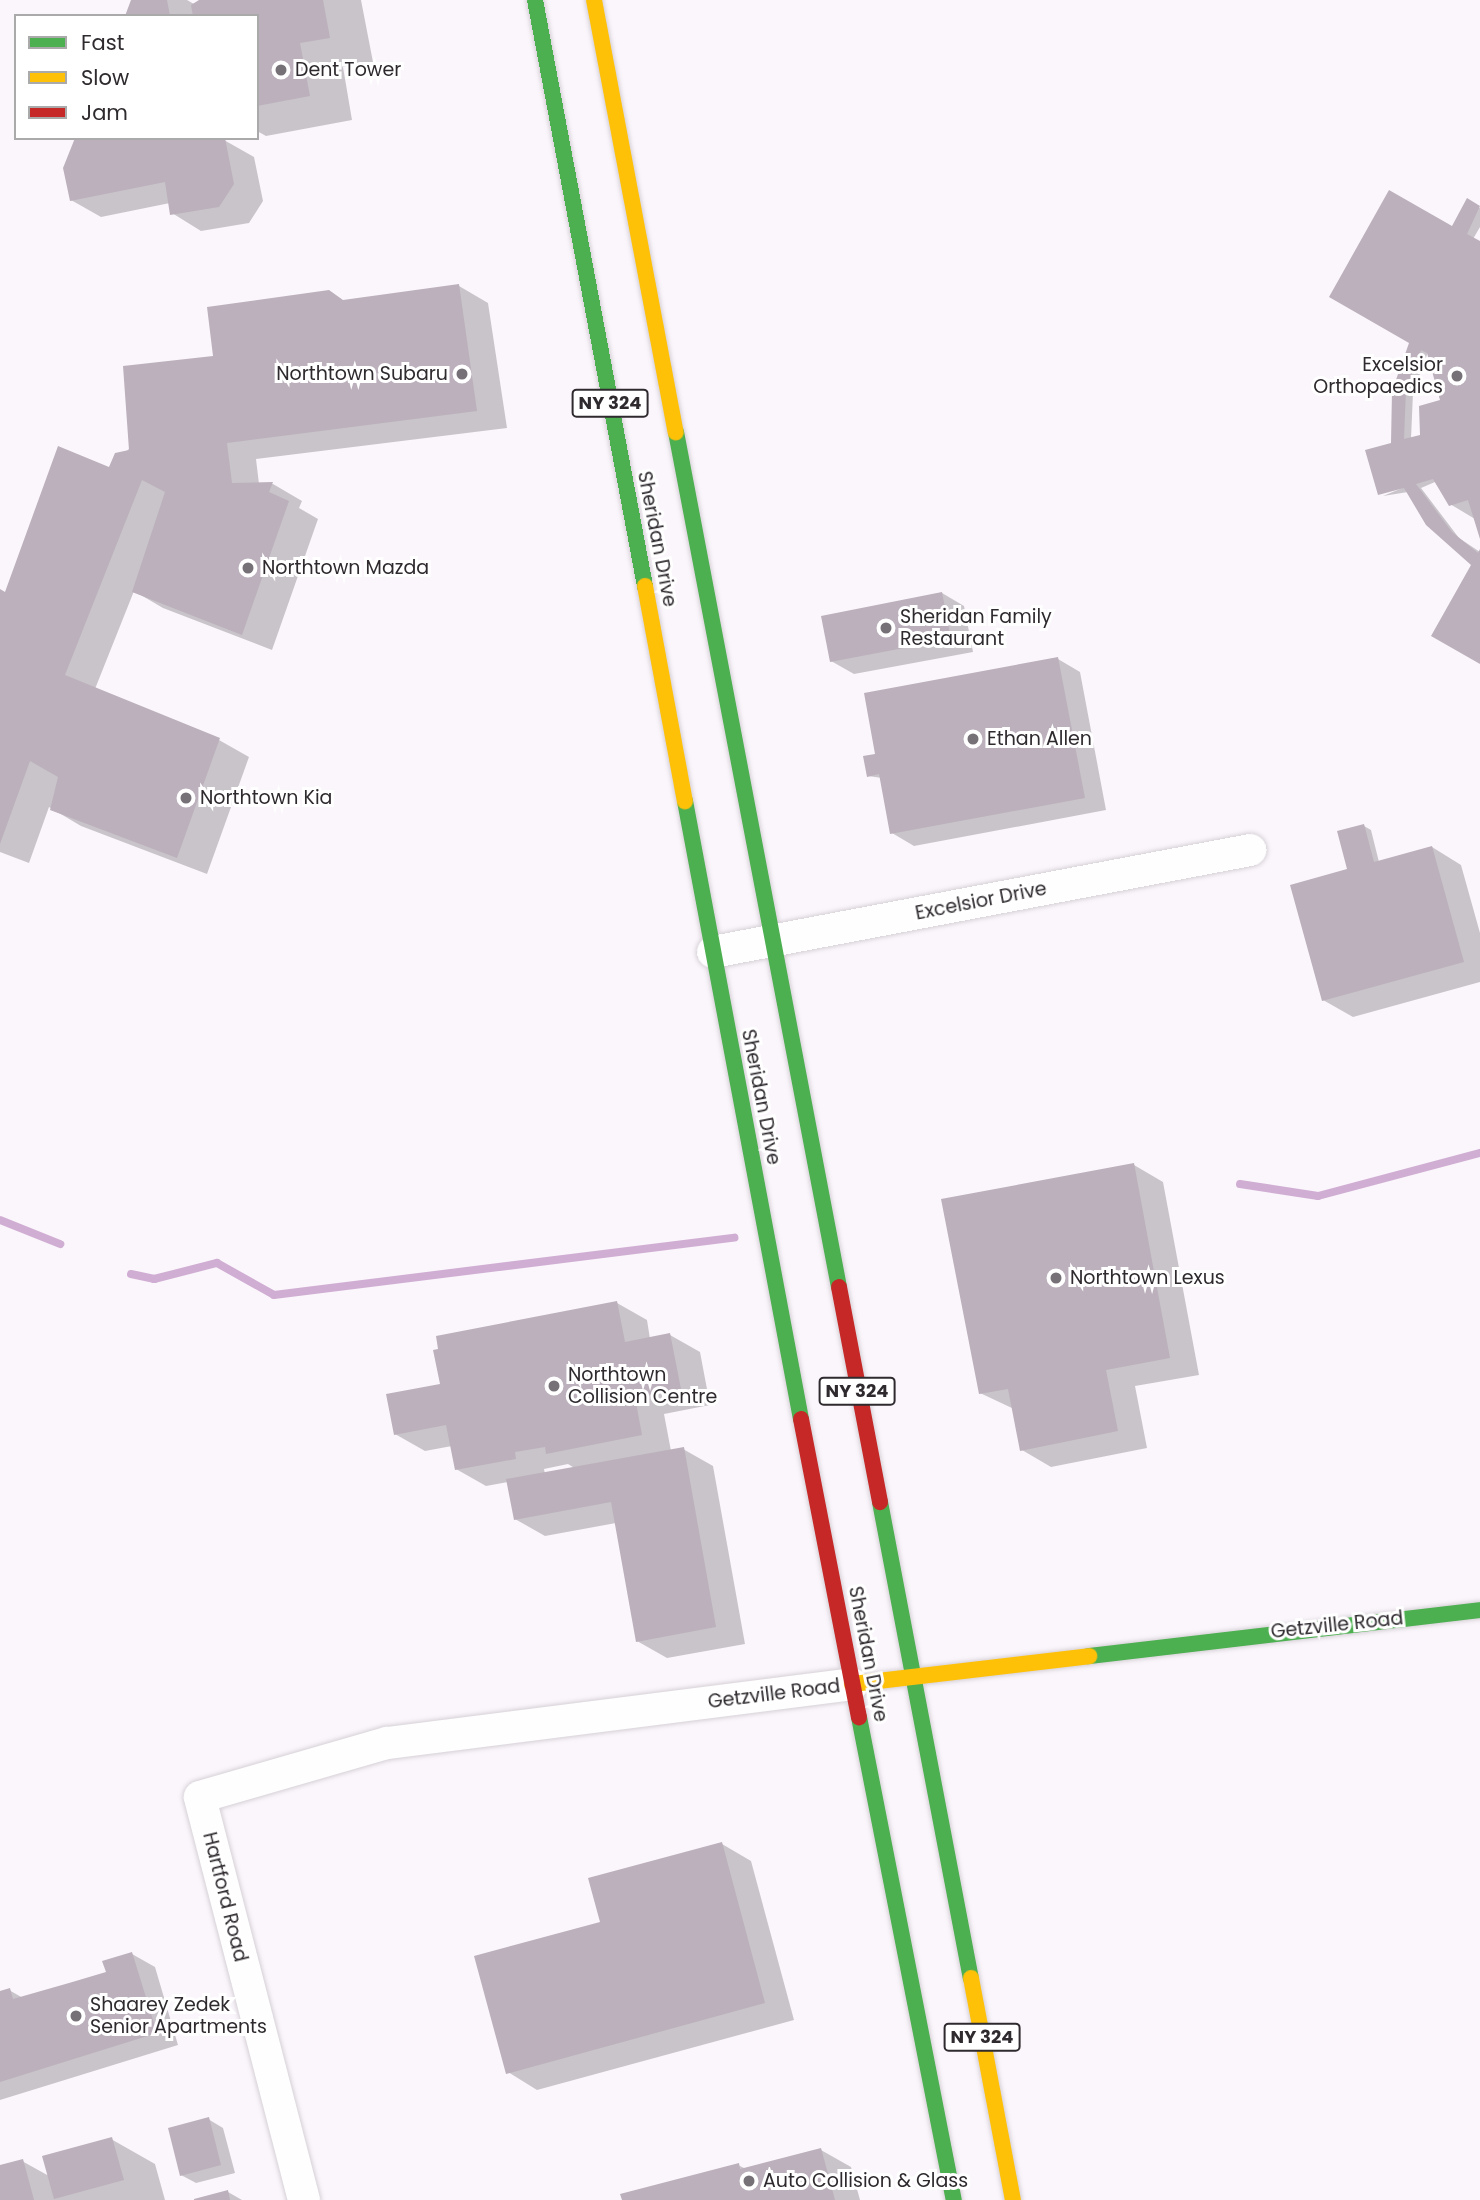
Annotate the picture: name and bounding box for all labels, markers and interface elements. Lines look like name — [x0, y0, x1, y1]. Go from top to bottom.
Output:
legend — [14, 14, 259, 140]
text: Fast — [81, 28, 124, 57]
place label: Dent Tower — [295, 59, 401, 81]
marker: Dent Tower — [273, 62, 289, 78]
text: Slow — [81, 63, 129, 92]
text: Jam — [81, 98, 128, 127]
place label: Excelsior Orthopaedics — [1313, 354, 1443, 398]
place label: Northtown Subaru — [276, 363, 448, 385]
marker: Northtown Subaru — [454, 366, 470, 382]
marker: Excelsior Orthopaedics — [1449, 368, 1465, 384]
road number: NY 324 — [572, 388, 648, 418]
street label: Sheridan Drive — [633, 469, 681, 609]
place label: Northtown Mazda — [262, 557, 429, 579]
marker: Northtown Mazda — [240, 560, 256, 576]
place label: Sheridan Family Restaurant — [900, 606, 1052, 650]
marker: Sheridan Family Restaurant — [878, 620, 894, 636]
place label: Ethan Allen — [987, 728, 1092, 750]
marker: Ethan Allen — [965, 731, 981, 747]
place label: Northtown Kia — [200, 787, 332, 809]
marker: Northtown Kia — [178, 790, 194, 806]
street label: Excelsior Drive — [913, 877, 1049, 925]
street label: Sheridan Drive — [737, 1027, 785, 1167]
place label: Northtown Lexus — [1070, 1267, 1225, 1289]
marker: Northtown Lexus — [1048, 1270, 1064, 1286]
place label: Northtown Collision Centre — [568, 1364, 717, 1408]
road number: NY 324 — [818, 1376, 896, 1406]
marker: Northtown Collision Centre — [546, 1378, 562, 1394]
street label: Sheridan Drive — [844, 1584, 892, 1724]
street label: Getzville Road — [1270, 1607, 1404, 1643]
street label: Getzville Road — [707, 1675, 841, 1713]
street label: Hartford Road — [198, 1830, 252, 1964]
place label: Shaarey Zedek Senior Apartments — [90, 1994, 267, 2038]
marker: Shaarey Zedek Senior Apartments — [68, 2008, 84, 2024]
road number: NY 324 — [944, 2022, 1020, 2052]
place label: Auto Collision & Glass — [763, 2170, 968, 2192]
marker: Auto Collision & Glass — [741, 2173, 757, 2189]

